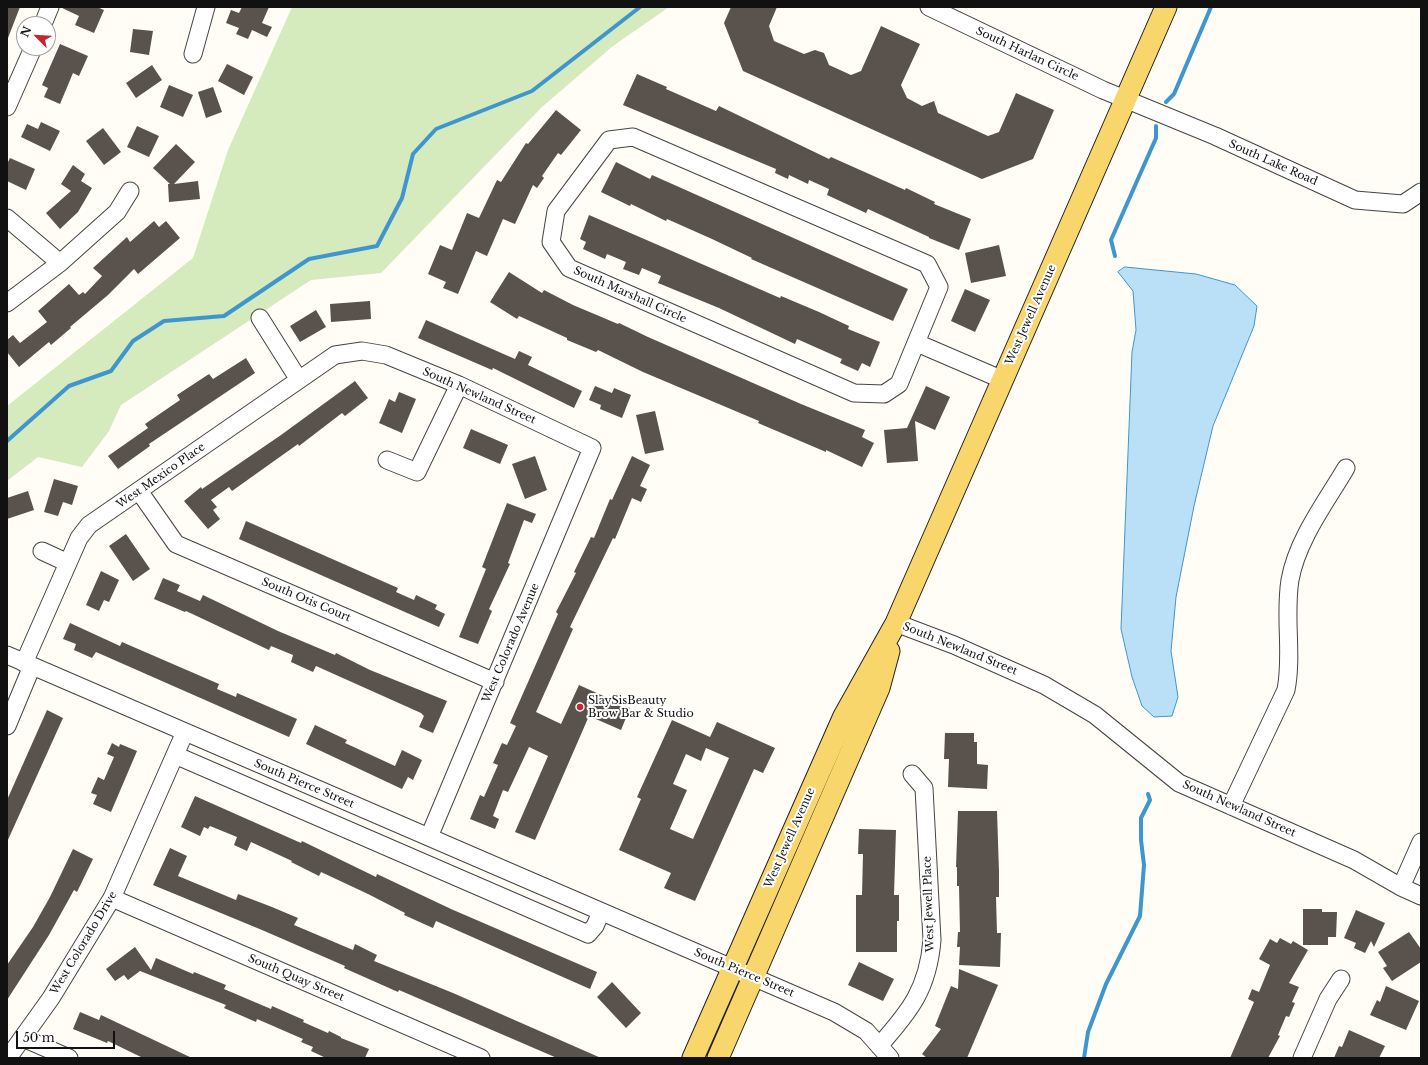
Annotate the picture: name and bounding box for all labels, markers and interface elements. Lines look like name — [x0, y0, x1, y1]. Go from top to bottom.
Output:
north arrow — [16, 16, 56, 56]
text: N — [17, 24, 34, 39]
street label: South Harlan Circle — [973, 24, 1081, 84]
street label: South Lake Road — [1227, 138, 1319, 188]
street label: West Jewell Avenue — [1003, 263, 1059, 367]
street label: South Marshall Circle — [571, 264, 689, 326]
street label: South Newland Street — [420, 365, 538, 427]
street label: West Mexico Place — [114, 441, 208, 511]
street label: South Otis Court — [259, 575, 353, 625]
street label: West Colorado Avenue — [480, 581, 542, 705]
street label: South Newland Street — [901, 620, 1019, 678]
place label: SlaySisBeauty Brow Bar & Studio — [588, 694, 694, 720]
marker: SlaySisBeauty Brow Bar & Studio — [575, 702, 585, 712]
street label: South Pierce Street — [252, 757, 356, 811]
street label: South Newland Street — [1180, 778, 1298, 840]
street label: West Jewell Avenue — [762, 786, 818, 890]
street label: West Jewell Place — [921, 856, 937, 952]
street label: West Colorado Drive — [48, 889, 120, 997]
street label: South Pierce Street — [692, 946, 796, 1000]
street label: South Quay Street — [246, 952, 346, 1004]
scale bar — [18, 1023, 117, 1049]
text: 50 m — [23, 1030, 55, 1045]

